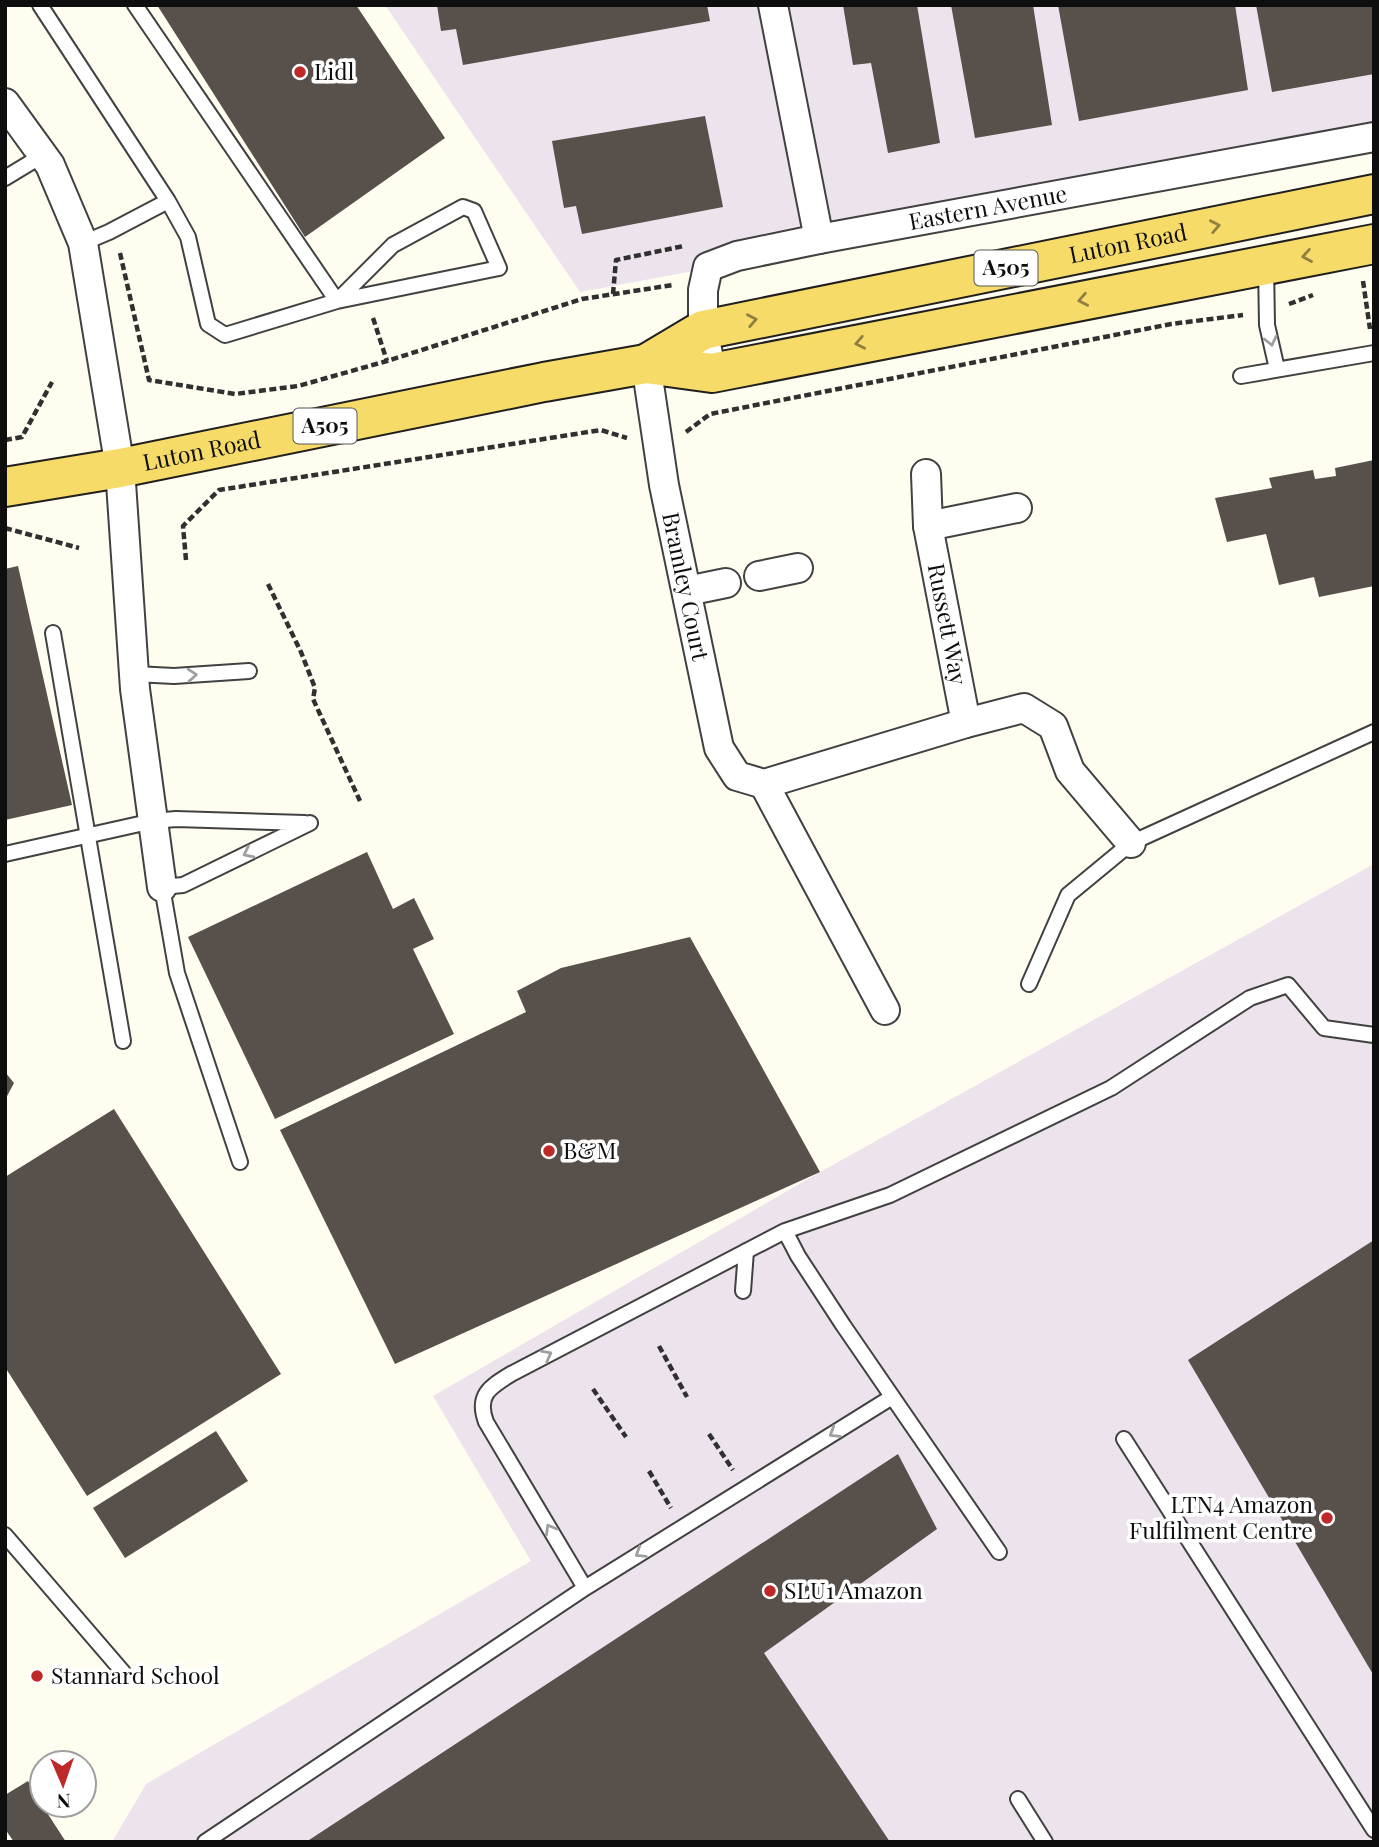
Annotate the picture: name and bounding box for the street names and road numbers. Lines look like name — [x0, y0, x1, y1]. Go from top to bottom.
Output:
street label: Eastern Avenue — [906, 177, 1069, 236]
street label: Luton Road — [1066, 215, 1189, 269]
road number: A505 — [974, 250, 1038, 286]
road number: A505 — [294, 408, 356, 444]
street label: Luton Road — [140, 423, 263, 477]
street label: Bramley Court — [656, 509, 717, 664]
street label: Russett Way — [922, 561, 975, 688]

